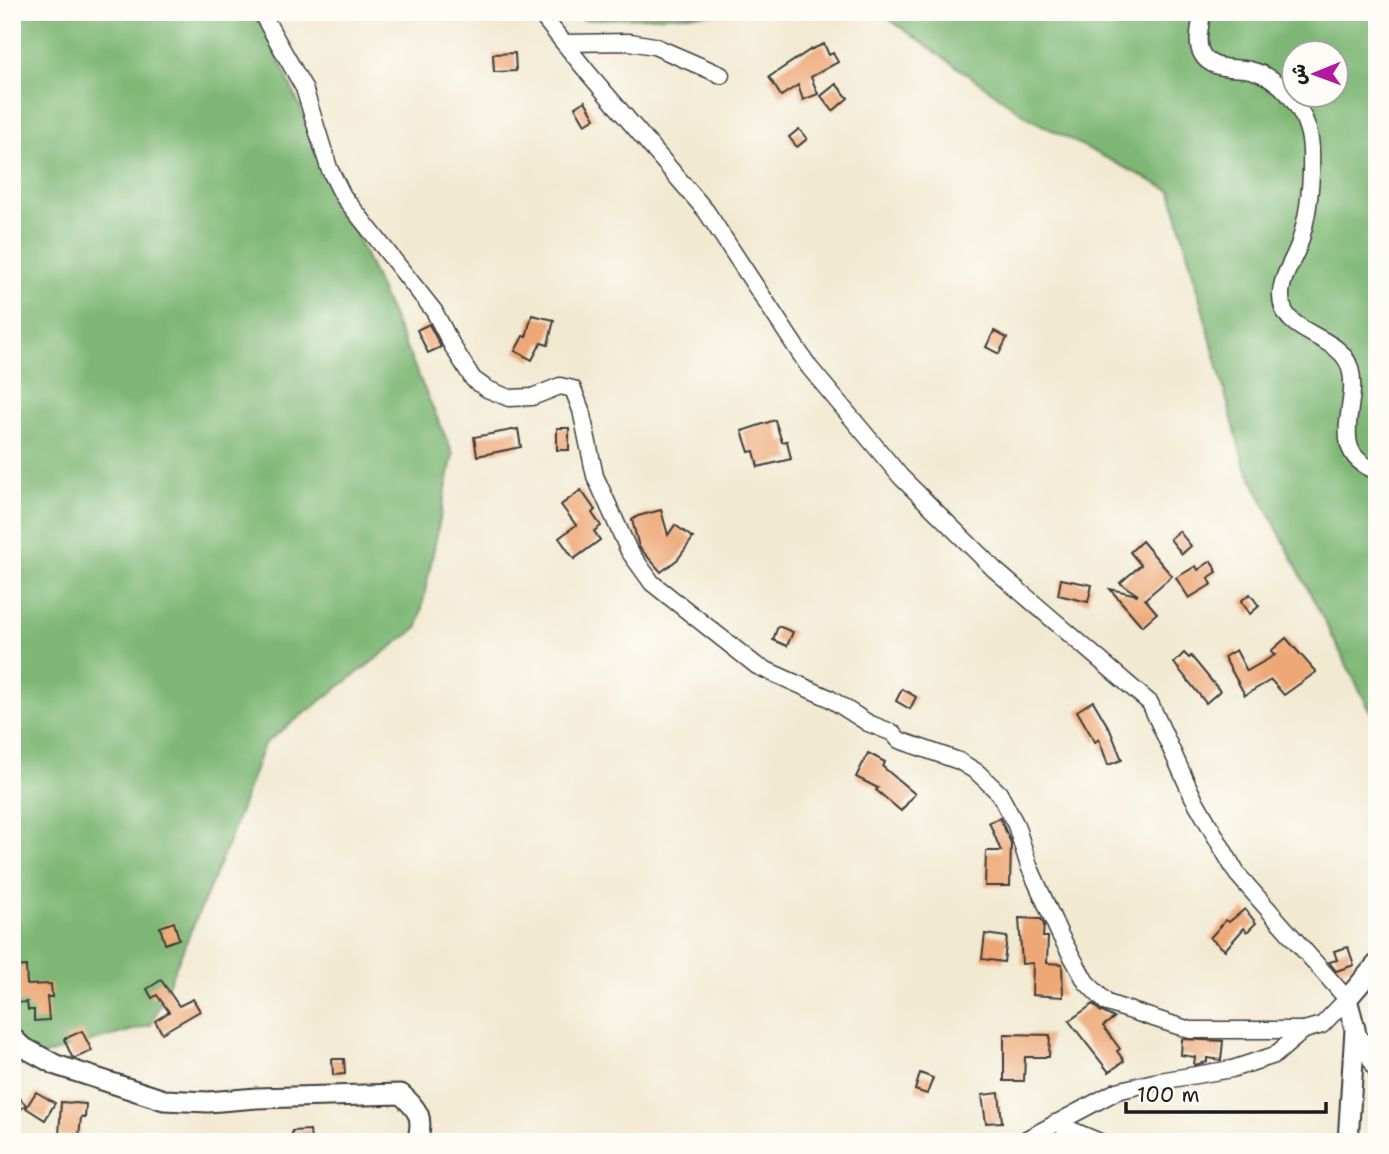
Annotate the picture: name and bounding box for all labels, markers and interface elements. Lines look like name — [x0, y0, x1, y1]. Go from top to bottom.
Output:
north arrow — [1280, 38, 1350, 108]
text: ش — [1286, 64, 1311, 85]
scale bar — [1126, 1070, 1326, 1114]
text: 100 m — [1137, 1081, 1200, 1109]

